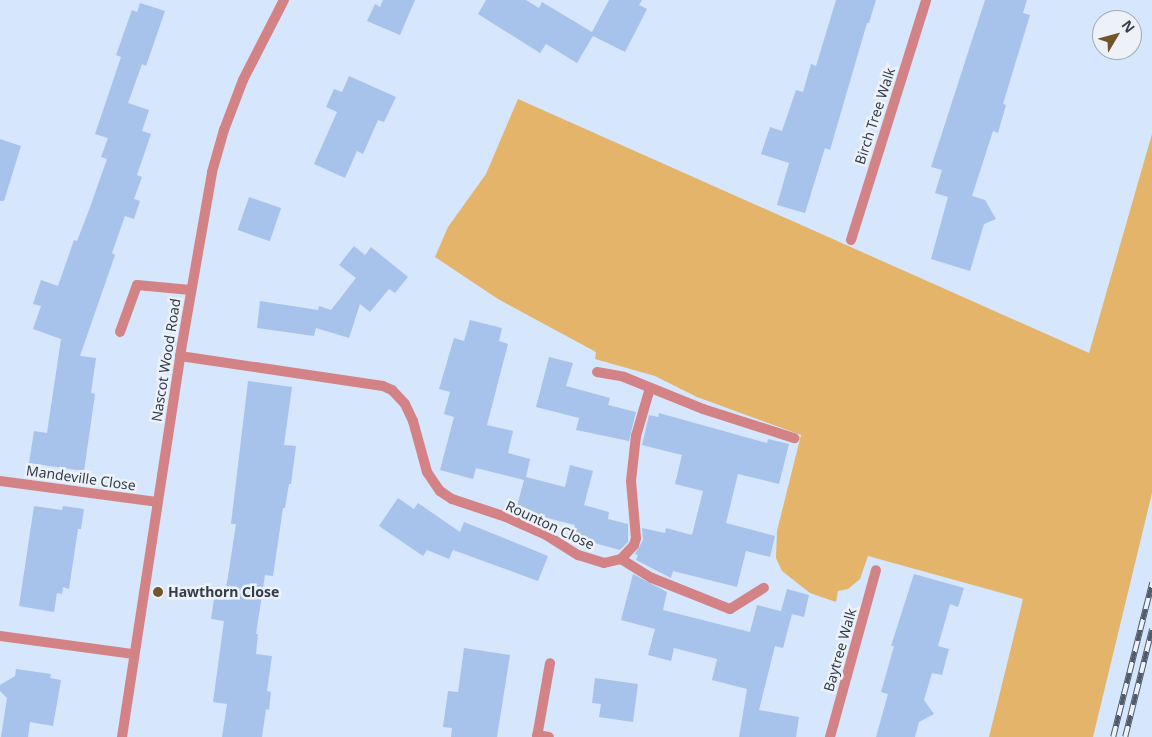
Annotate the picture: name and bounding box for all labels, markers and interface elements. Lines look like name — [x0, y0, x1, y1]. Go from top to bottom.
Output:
north arrow — [1092, 10, 1142, 60]
text: N — [1118, 16, 1140, 37]
street label: Birch Tree Walk — [851, 65, 899, 167]
street label: Nascot Wood Road — [148, 297, 184, 423]
street label: Mandeville Close — [25, 462, 137, 494]
street label: Rounton Close — [503, 497, 597, 553]
place label: Hawthorn Close — [168, 584, 279, 600]
marker: Hawthorn Close — [152, 586, 164, 598]
street label: Baytree Walk — [820, 606, 860, 694]

